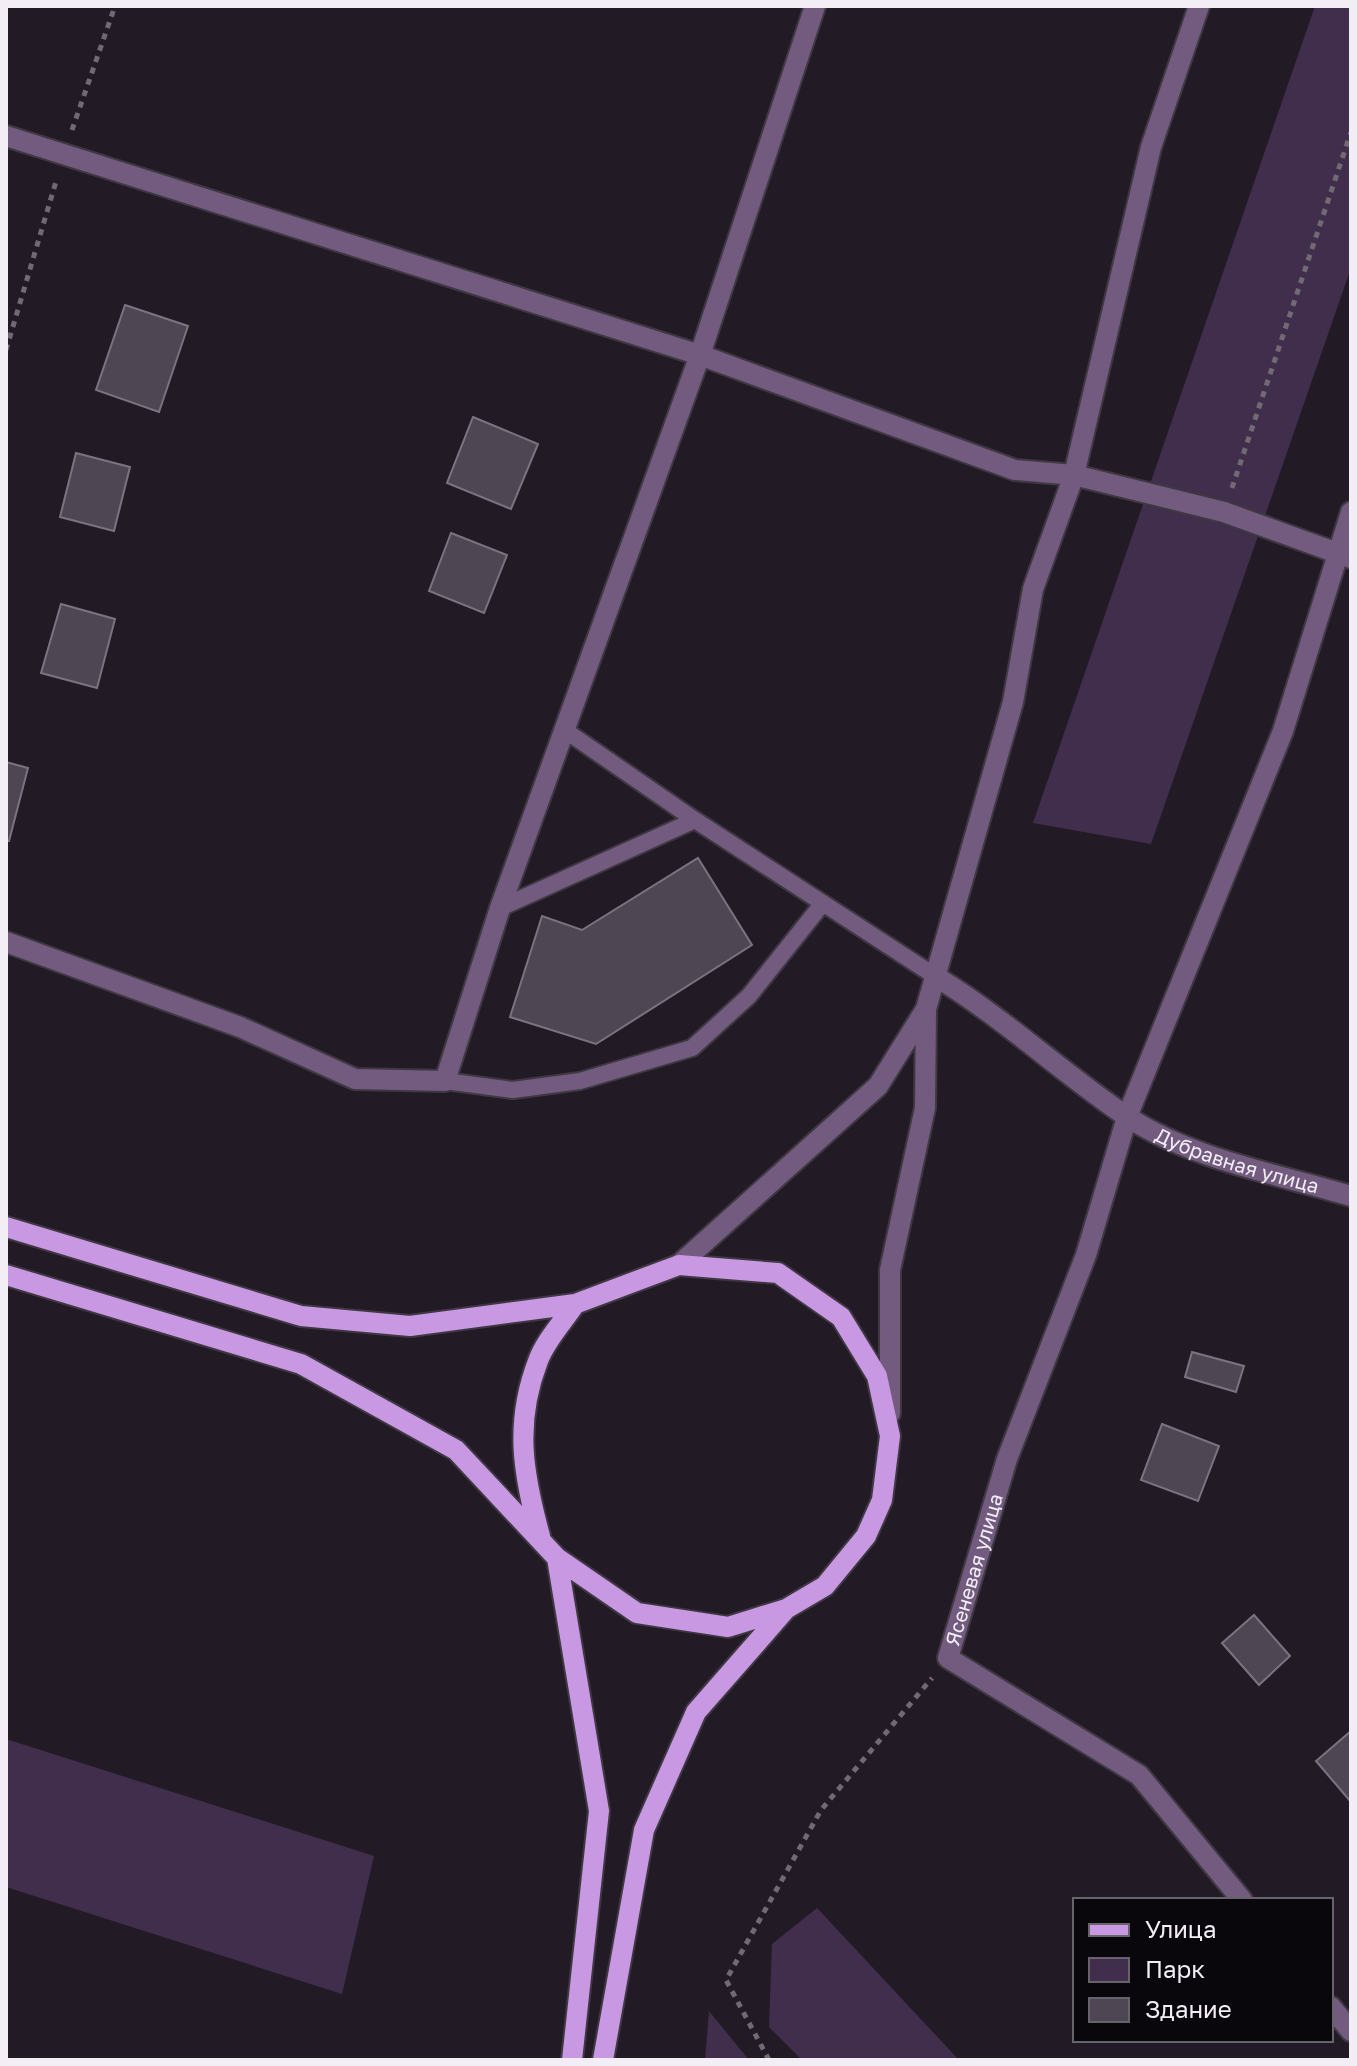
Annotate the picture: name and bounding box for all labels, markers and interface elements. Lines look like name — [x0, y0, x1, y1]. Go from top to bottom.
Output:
street label: Дубравная улица — [1152, 1122, 1322, 1198]
street label: Ясеневая улица — [939, 1490, 1007, 1648]
legend — [1073, 1898, 1333, 2042]
text: Улица — [1145, 1914, 1217, 1943]
text: Парк — [1145, 1954, 1205, 1983]
text: Здание — [1145, 1994, 1232, 2023]

